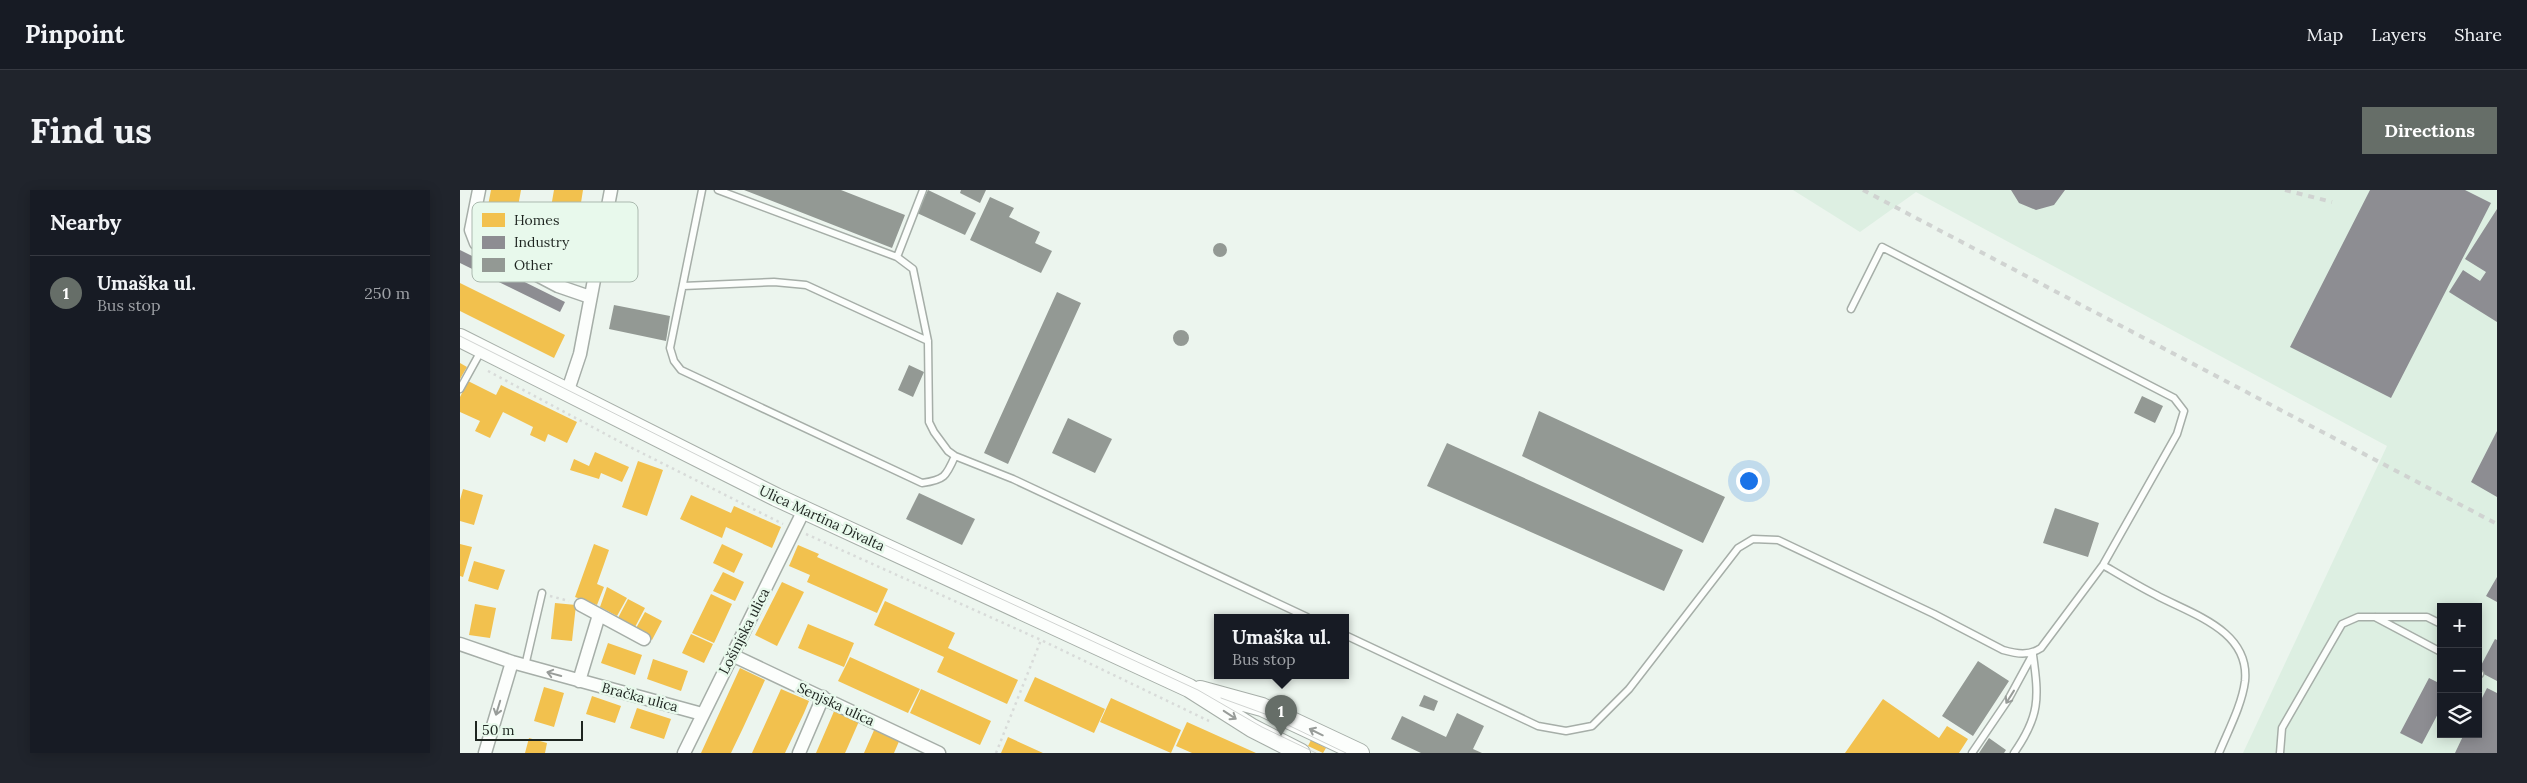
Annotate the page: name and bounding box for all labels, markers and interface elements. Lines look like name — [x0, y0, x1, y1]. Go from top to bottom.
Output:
text: Pinpoint — [25, 19, 124, 50]
text: Map — [2307, 23, 2343, 46]
text: Layers — [2371, 23, 2426, 46]
text: Share — [2454, 23, 2502, 46]
button: Directions — [2362, 107, 2497, 154]
text: Find us — [30, 108, 152, 153]
legend — [472, 202, 638, 282]
text: Nearby — [50, 209, 121, 236]
text: Homes — [514, 211, 559, 229]
text: Industry — [514, 233, 570, 251]
text: Other — [514, 256, 553, 274]
text: Umaška ul. — [97, 271, 196, 295]
text: 1 — [63, 283, 69, 303]
text: 250 m — [364, 283, 410, 303]
text: Bus stop — [97, 295, 161, 315]
your location — [1736, 468, 1762, 494]
street label: Ulica Martina Divalta — [756, 481, 888, 555]
street label: Lošinjska ulica — [715, 585, 773, 677]
map controls — [2437, 603, 2482, 738]
button: + — [2437, 603, 2482, 648]
popup — [1214, 614, 1349, 679]
text: Umaška ul. — [1232, 625, 1331, 649]
button: − — [2437, 648, 2482, 693]
text: Bus stop — [1232, 649, 1296, 669]
one-way arrow — [546, 669, 562, 678]
street label: Bračka ulica — [600, 678, 680, 716]
street label: Senjska ulica — [794, 678, 878, 730]
one-way arrow — [2005, 689, 2015, 703]
button: layers — [2437, 693, 2482, 738]
pin: 1 — [1265, 695, 1297, 736]
one-way arrow — [493, 699, 503, 715]
one-way arrow — [1223, 710, 1237, 720]
scale bar — [475, 718, 582, 741]
text: 50 m — [482, 721, 515, 739]
one-way arrow — [1309, 727, 1324, 736]

